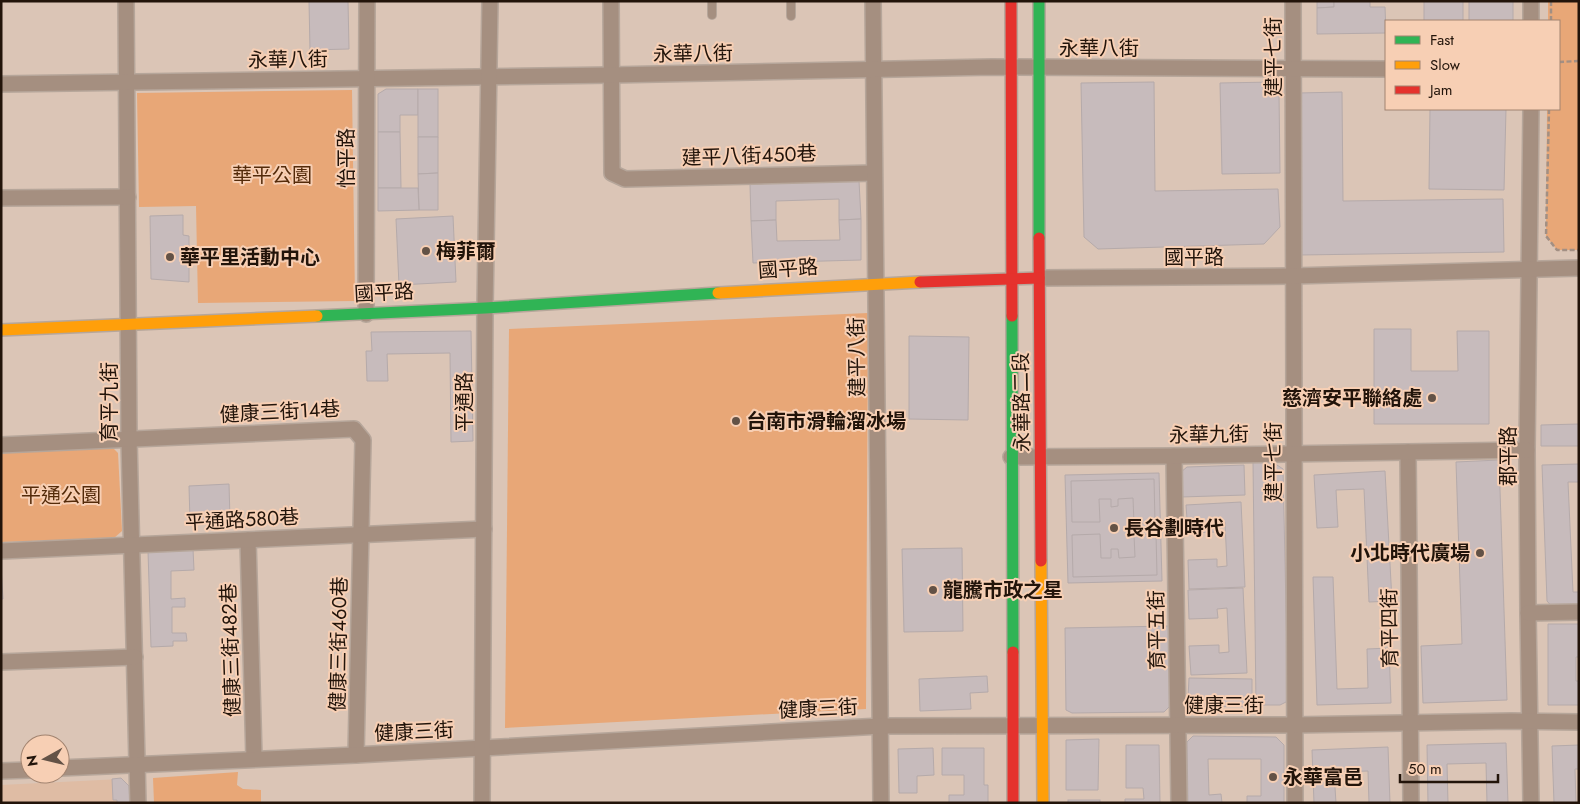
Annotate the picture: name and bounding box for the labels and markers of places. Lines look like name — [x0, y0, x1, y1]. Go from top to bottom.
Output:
place label: 梅菲爾 — [436, 237, 496, 266]
place label: 華平里活動中心 — [180, 243, 320, 272]
marker: 梅菲爾 — [420, 245, 432, 257]
marker: 華平里活動中心 — [164, 251, 176, 263]
place label: 慈濟安平聯絡處 — [1282, 384, 1422, 413]
marker: 慈濟安平聯絡處 — [1426, 392, 1438, 404]
place label: 台南市滑輪溜冰場 — [746, 407, 906, 436]
marker: 台南市滑輪溜冰場 — [730, 415, 742, 427]
place label: 長谷劃時代 — [1124, 514, 1224, 543]
marker: 長谷劃時代 — [1108, 522, 1120, 534]
place label: 小北時代廣場 — [1350, 539, 1470, 568]
marker: 小北時代廣場 — [1474, 547, 1486, 559]
place label: 龍騰市政之星 — [943, 576, 1063, 605]
marker: 龍騰市政之星 — [927, 584, 939, 596]
place label: 永華富邑 — [1283, 763, 1363, 792]
marker: 永華富邑 — [1267, 771, 1279, 783]

